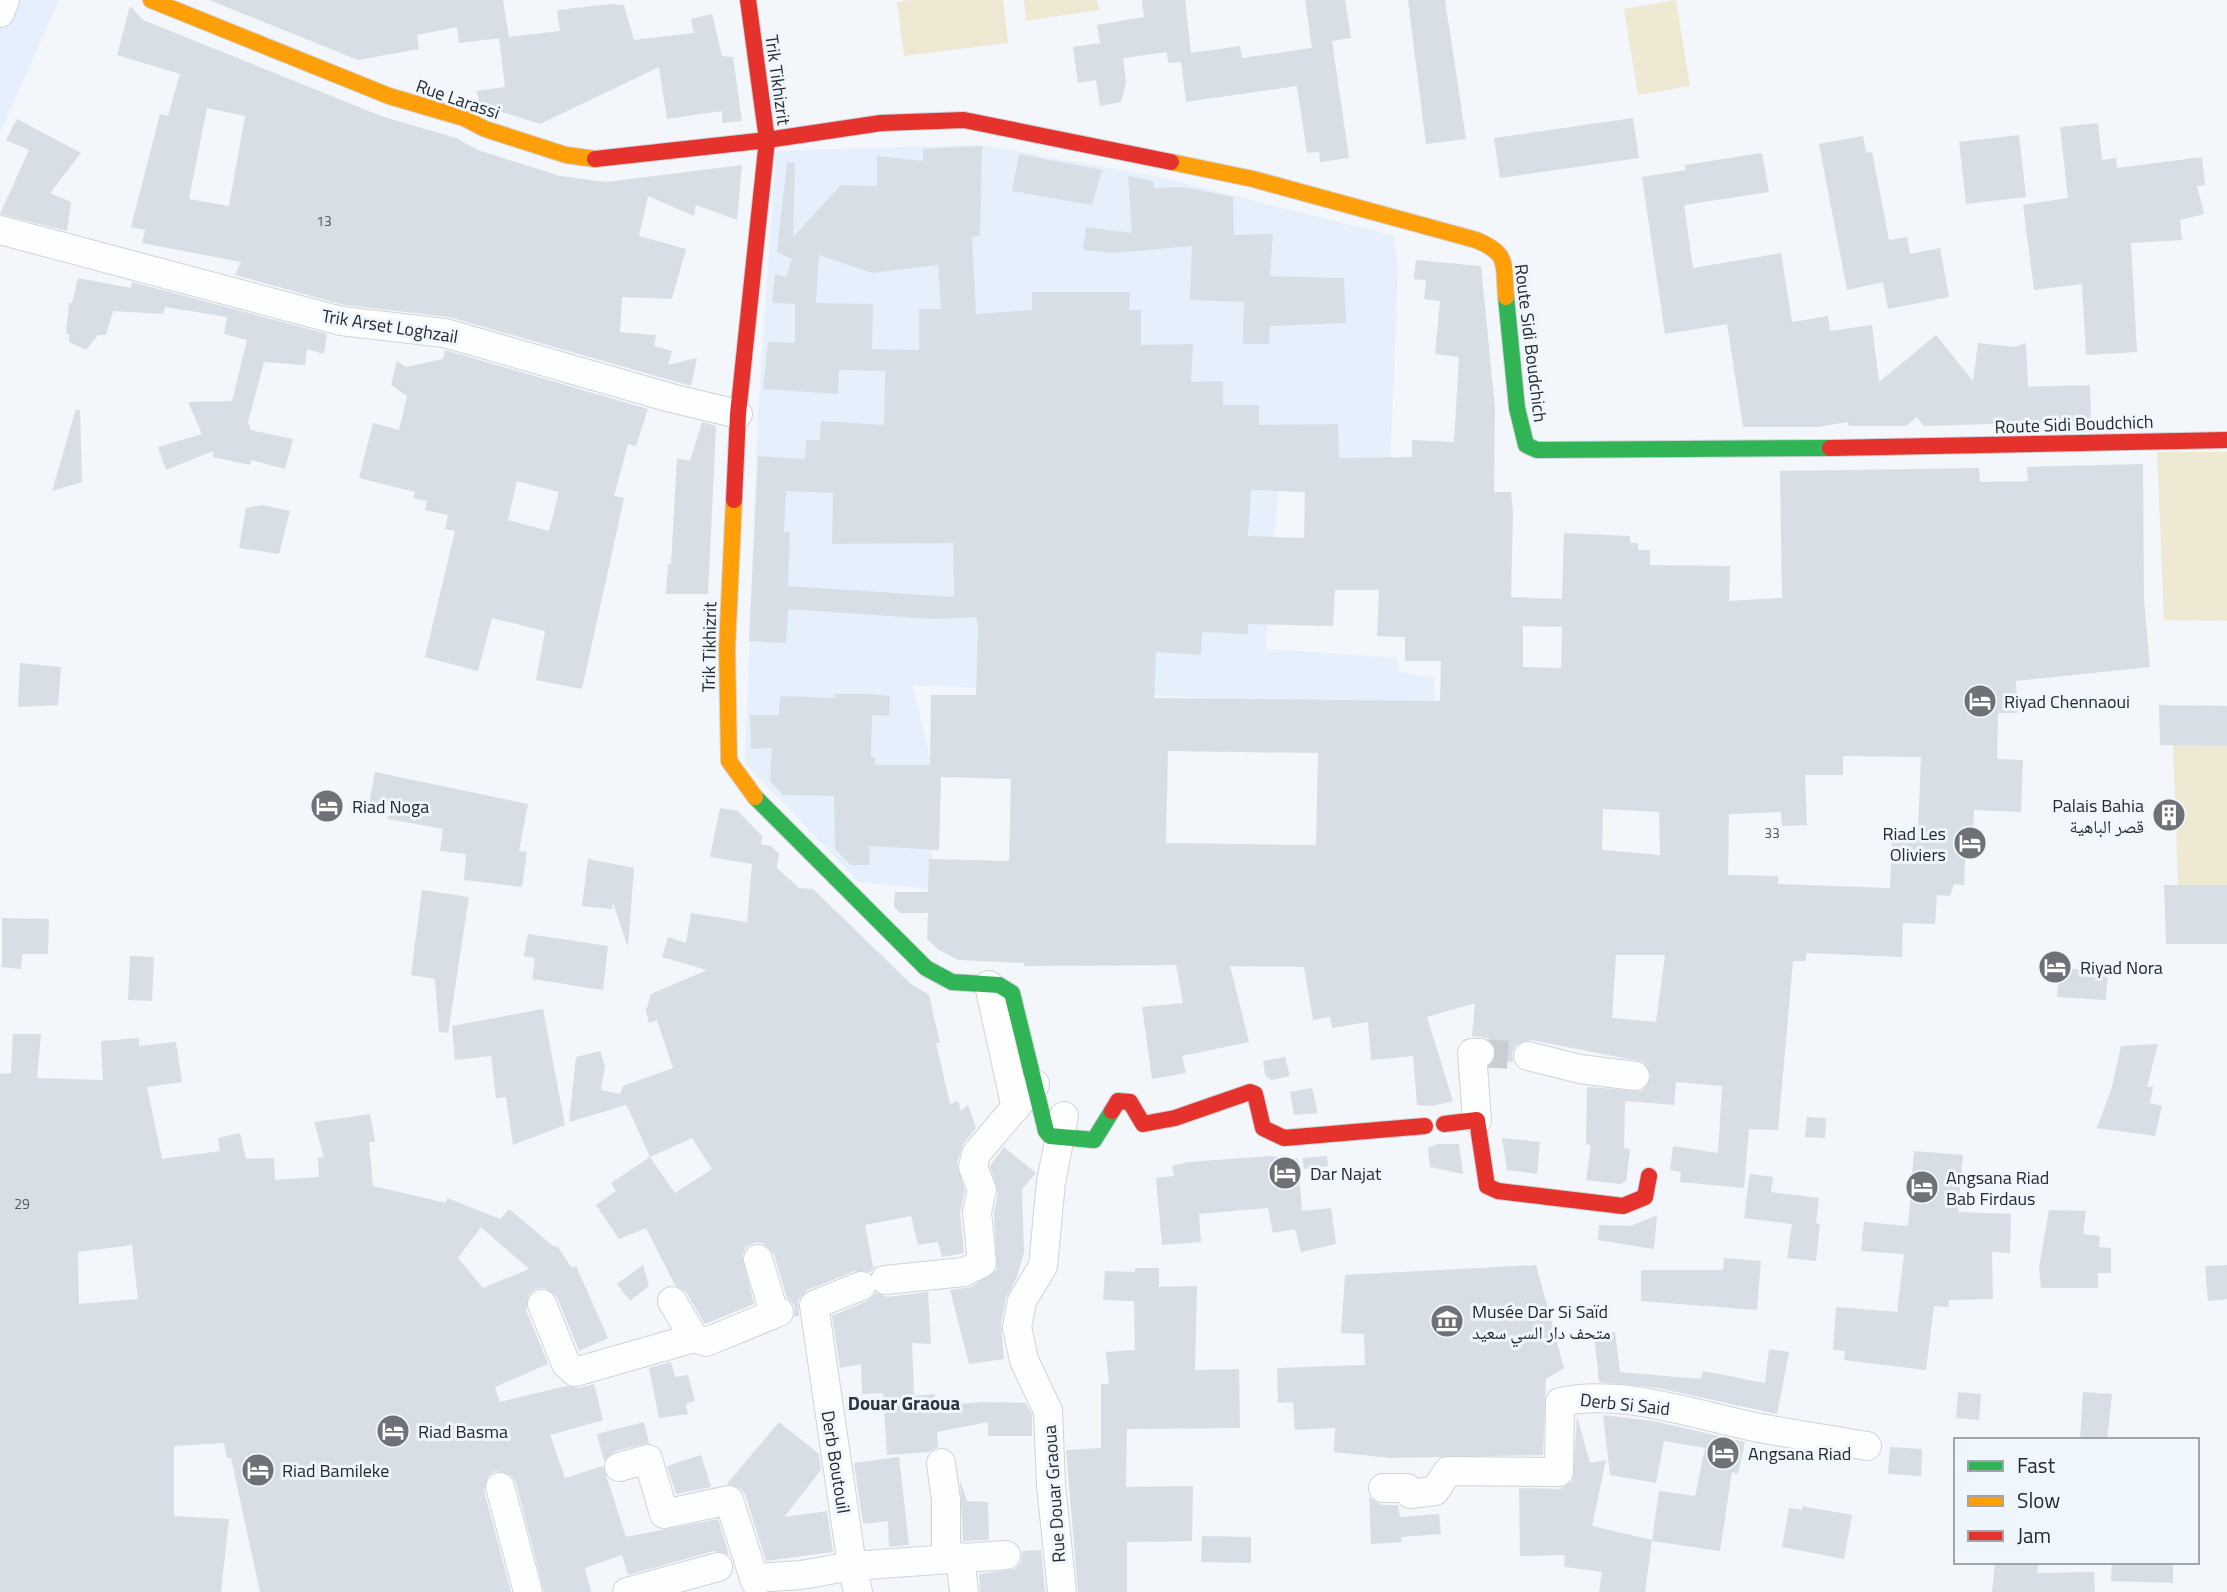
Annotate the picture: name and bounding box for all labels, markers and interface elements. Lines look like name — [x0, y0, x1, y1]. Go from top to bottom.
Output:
street label: Trik Tikhizrit — [758, 33, 798, 128]
street label: Rue Larassi — [412, 72, 504, 126]
house number: 13 — [316, 210, 332, 231]
street label: Route Sidi Boudchich — [1508, 262, 1554, 424]
street label: Trik Arset Loghzail — [320, 302, 460, 350]
street label: Route Sidi Boudchich — [1994, 408, 2154, 440]
street label: Trik Tikhizrit — [695, 601, 723, 693]
hotel icon: Riyad Chennaoui — [1961, 682, 1999, 720]
place label: Riyad Chennaoui — [2004, 688, 2130, 715]
hotel icon: Riad Noga — [308, 787, 346, 825]
place label: Palais Bahia قصر الباهية — [2052, 792, 2144, 840]
place label: Riad Noga — [352, 793, 429, 820]
building icon: Palais Bahia قصر الباهية — [2150, 796, 2188, 834]
place label: Riad Les Oliviers — [1882, 820, 1946, 868]
house number: 33 — [1764, 822, 1780, 843]
hotel icon: Riad Les Oliviers — [1951, 824, 1989, 862]
hotel icon: Riyad Nora — [2036, 948, 2074, 986]
place label: Riyad Nora — [2080, 954, 2163, 981]
hotel icon: Dar Najat — [1266, 1154, 1304, 1192]
place label: Dar Najat — [1310, 1160, 1382, 1187]
place label: Angsana Riad Bab Firdaus — [1946, 1164, 2049, 1212]
hotel icon: Angsana Riad Bab Firdaus — [1903, 1168, 1941, 1206]
house number: 29 — [14, 1193, 30, 1214]
place label: Musée Dar Si Saïd متحف دار السي سعيد — [1472, 1298, 1611, 1347]
museum icon: Musée Dar Si Saïd متحف دار السي سعيد — [1428, 1302, 1466, 1340]
street label: Derb Si Said — [1579, 1386, 1671, 1422]
district label: Douar Graoua — [848, 1388, 960, 1417]
street label: Derb Boutouil — [815, 1409, 857, 1515]
hotel icon: Riad Basma — [374, 1412, 412, 1450]
place label: Riad Basma — [418, 1418, 508, 1445]
street label: Rue Douar Graoua — [1036, 1424, 1072, 1564]
hotel icon: Angsana Riad — [1704, 1434, 1742, 1472]
legend — [1954, 1438, 2199, 1564]
place label: Angsana Riad — [1748, 1440, 1851, 1467]
text: Fast — [2017, 1449, 2056, 1481]
hotel icon: Riad Bamileke — [239, 1451, 277, 1489]
place label: Riad Bamileke — [282, 1457, 389, 1484]
text: Slow — [2017, 1484, 2060, 1516]
text: Jam — [2017, 1519, 2051, 1551]

